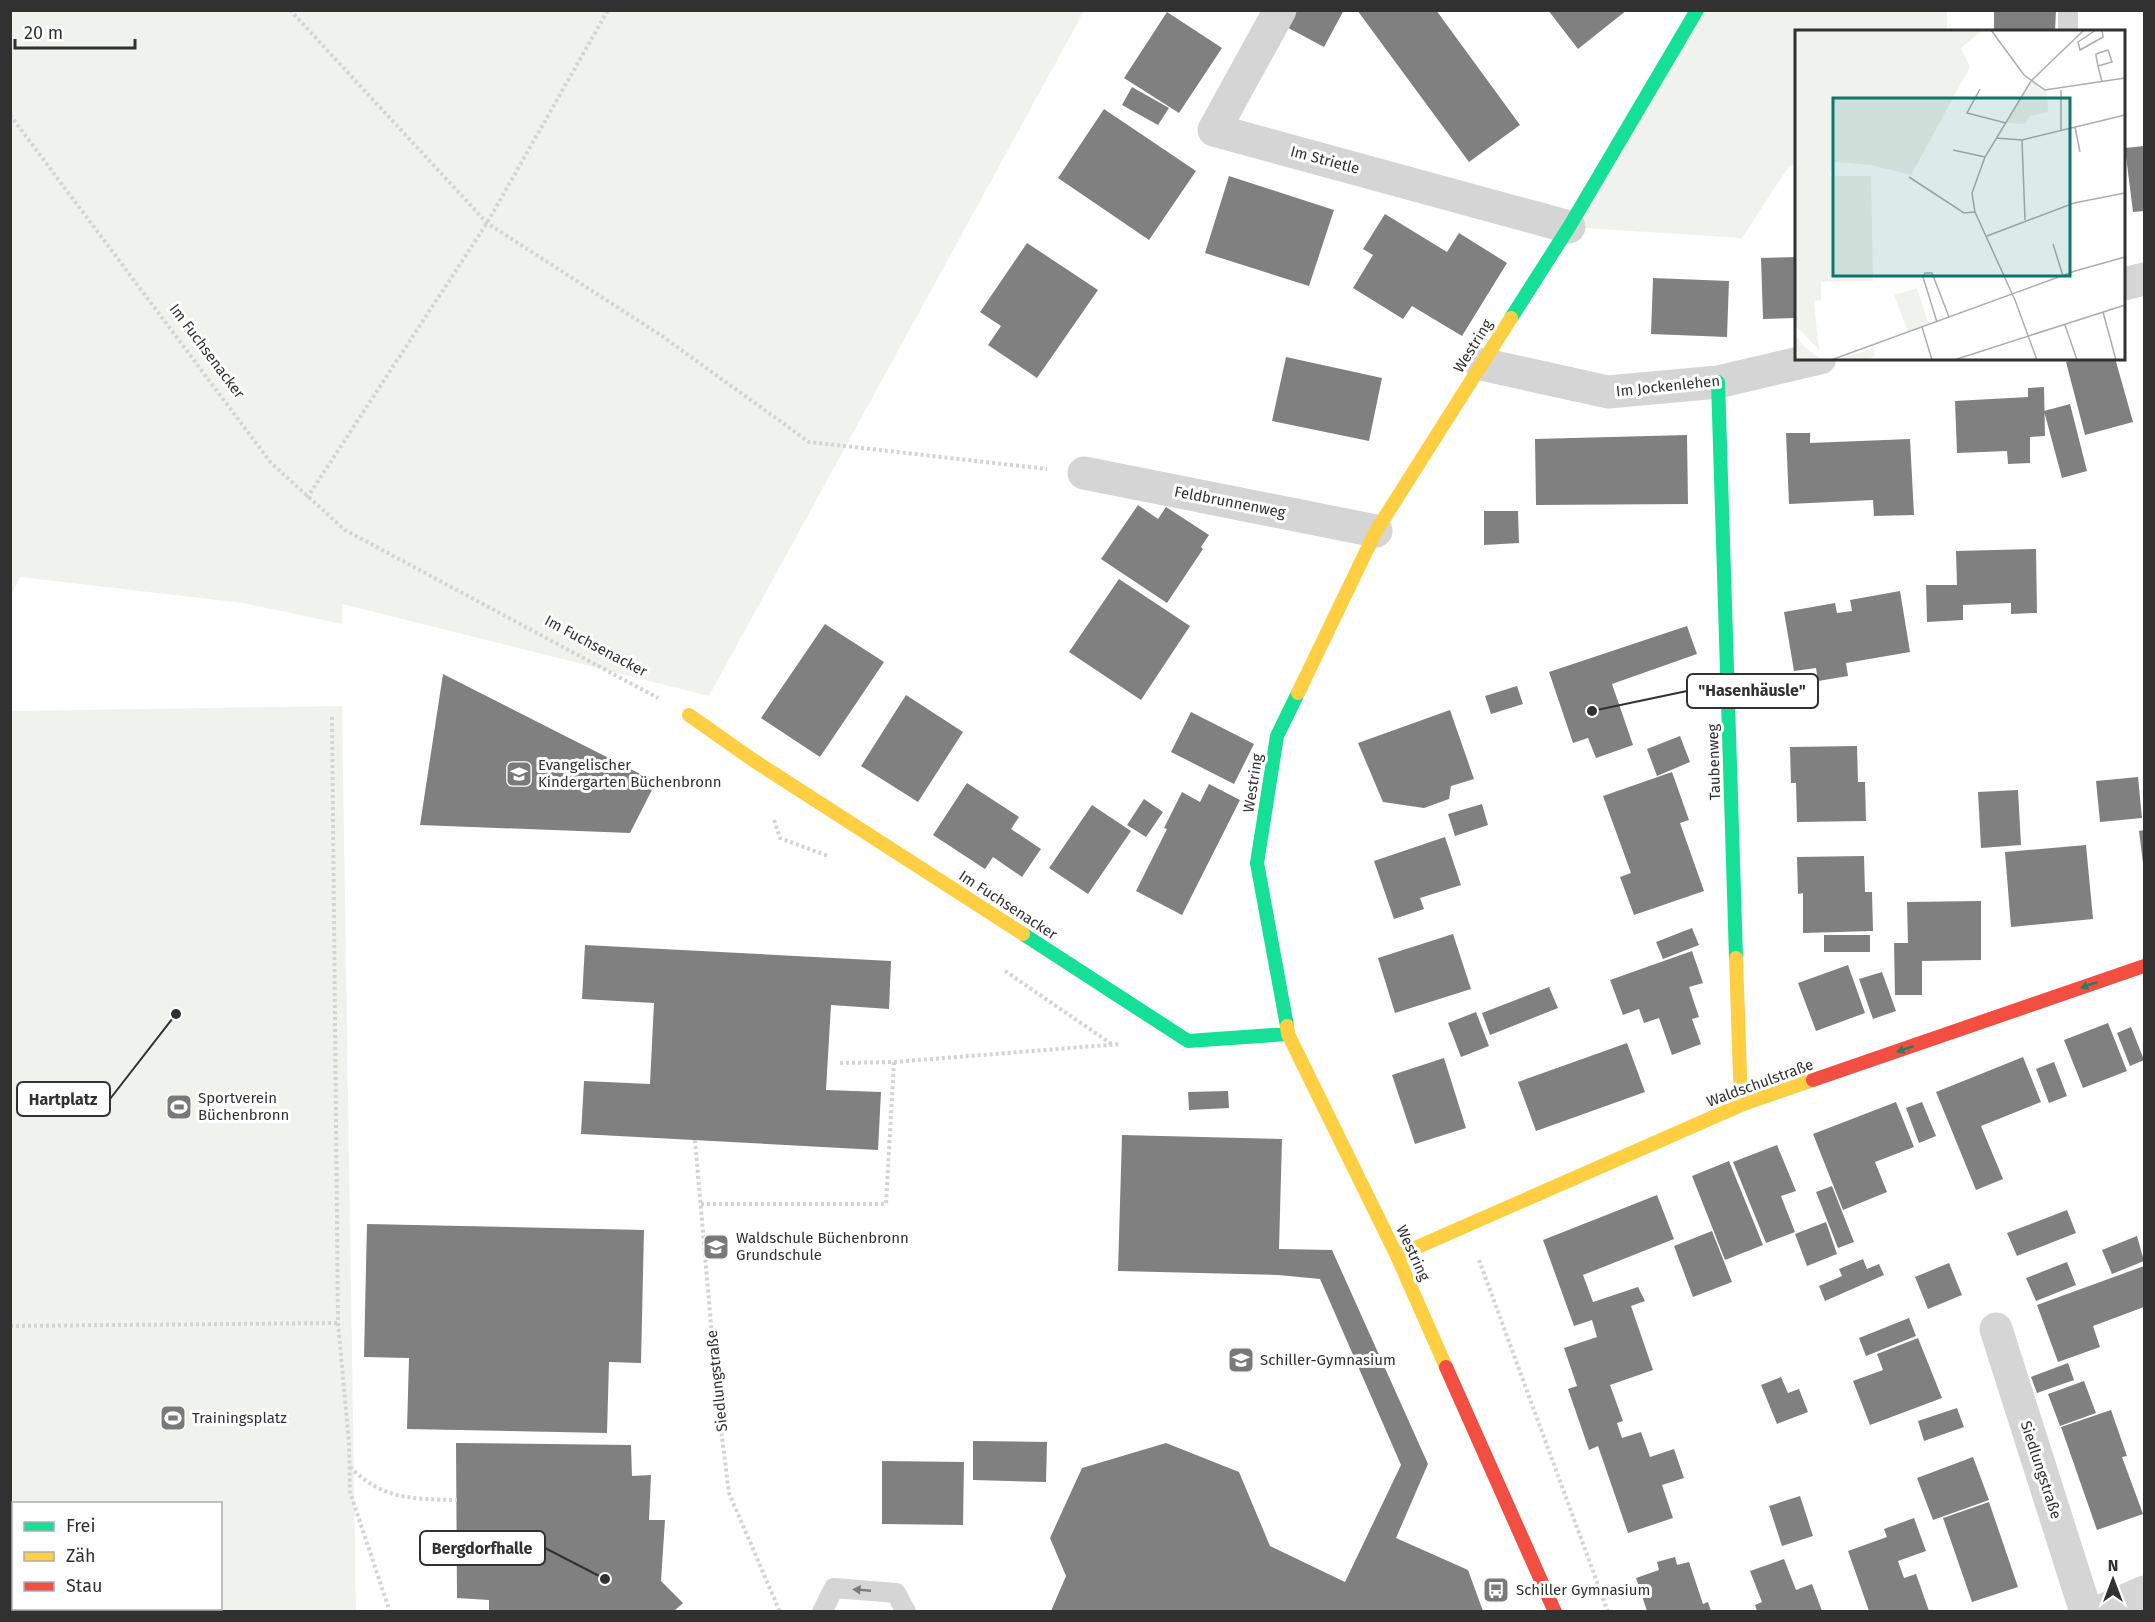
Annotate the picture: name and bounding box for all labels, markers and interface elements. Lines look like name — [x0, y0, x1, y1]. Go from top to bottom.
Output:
scale bar — [15, 12, 135, 50]
text: 20 m — [24, 22, 63, 44]
inset map — [1795, 30, 2125, 360]
street label: Im Strietle — [1288, 142, 1362, 178]
street label: Im Fuchsenacker — [166, 300, 248, 402]
street label: Westring — [1450, 316, 1496, 376]
street label: Im Jockenlehen — [1615, 372, 1721, 400]
street label: Feldbrunnenweg — [1173, 482, 1287, 522]
street label: Im Fuchsenacker — [542, 611, 651, 681]
callout: "Hasenhäusle" — [1687, 674, 1818, 708]
text: "Hasenhäusle" — [1698, 681, 1806, 700]
street label: Taubenweg — [1704, 723, 1724, 801]
street label: Westring — [1239, 752, 1267, 814]
place label: Evangelischer Kindergarten Büchenbronn — [538, 756, 722, 791]
school or university icon: Evangelischer Kindergarten Büchenbronn — [504, 759, 534, 789]
street label: Im Fuchsenacker — [955, 867, 1061, 944]
one-way arrow — [2080, 980, 2098, 990]
one-way arrow — [1896, 1044, 1914, 1054]
street label: Waldschulstraße — [1704, 1055, 1816, 1111]
callout: Hartplatz — [17, 1082, 110, 1116]
place label: Sportverein Büchenbronn — [198, 1089, 289, 1124]
text: Hartplatz — [29, 1090, 98, 1109]
sports icon: Sportverein Büchenbronn — [164, 1092, 194, 1122]
street label: Westring — [1392, 1222, 1434, 1284]
place label: Waldschule Büchenbronn Grundschule — [736, 1229, 909, 1264]
school or university icon: Waldschule Büchenbronn Grundschule — [701, 1232, 731, 1262]
street label: Siedlungstraße — [703, 1329, 731, 1433]
school or university icon: Schiller-Gymnasium — [1226, 1345, 1256, 1375]
place label: Schiller-Gymnasium — [1260, 1351, 1396, 1369]
sports icon: Trainingsplatz — [158, 1403, 188, 1433]
place label: Trainingsplatz — [192, 1409, 287, 1427]
street label: Siedlungstraße — [2017, 1419, 2065, 1521]
legend — [12, 1502, 222, 1610]
text: Frei — [66, 1515, 96, 1537]
callout: Bergdorfhalle — [420, 1531, 545, 1565]
text: Bergdorfhalle — [432, 1539, 532, 1558]
text: Zäh — [66, 1545, 95, 1567]
north arrow — [2083, 1550, 2143, 1610]
text: N — [2108, 1556, 2118, 1575]
text: Stau — [66, 1575, 102, 1597]
bus stop icon: Schiller Gymnasium — [1481, 1575, 1511, 1605]
place label: Schiller Gymnasium — [1516, 1581, 1650, 1599]
one-way arrow — [853, 1585, 872, 1595]

